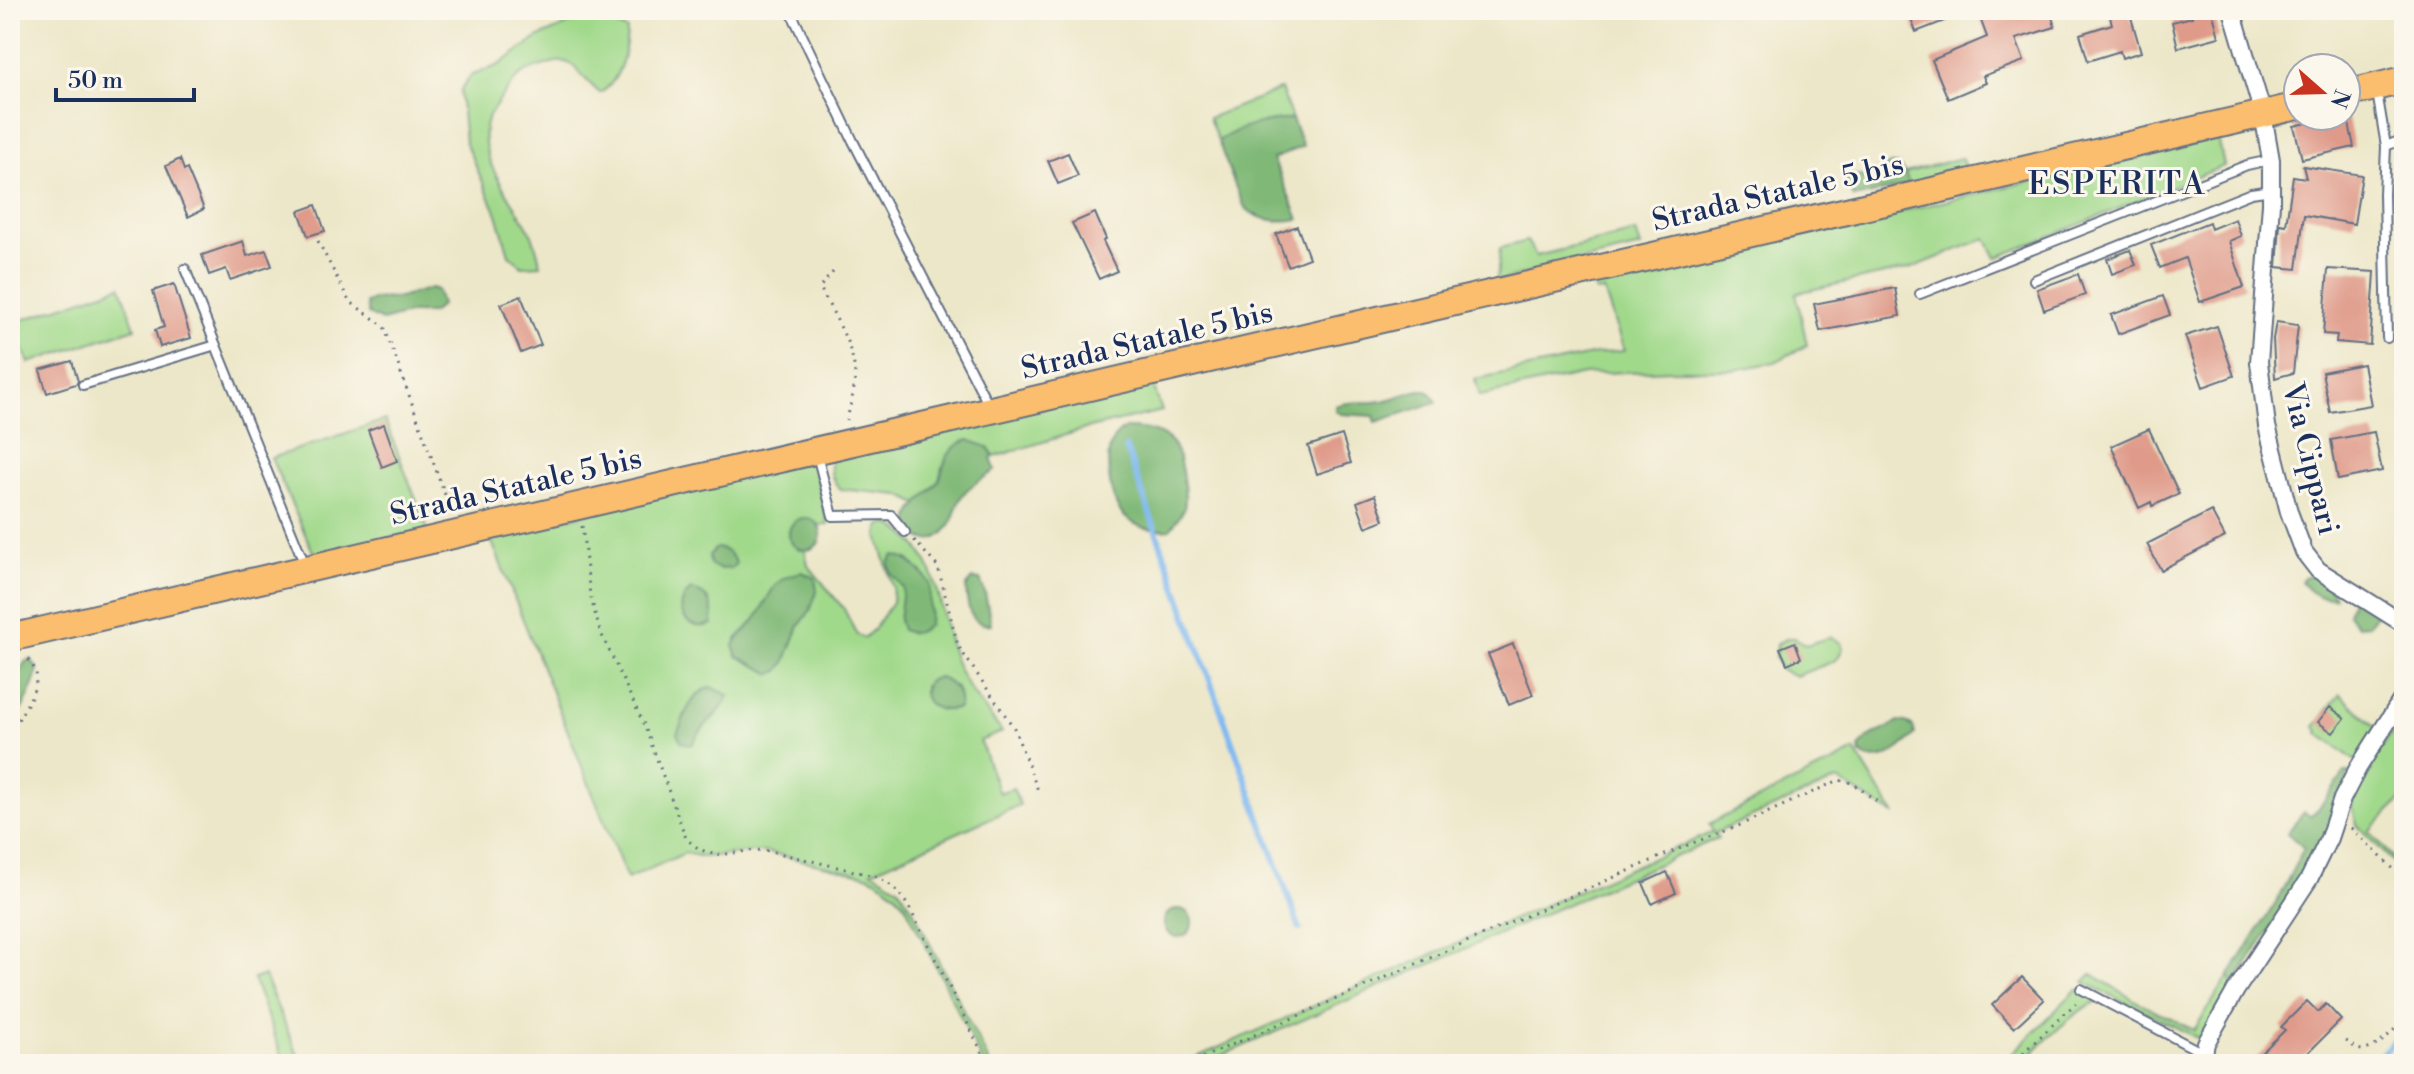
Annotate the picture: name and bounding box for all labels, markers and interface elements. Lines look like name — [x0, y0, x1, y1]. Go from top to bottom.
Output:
scale bar — [56, 52, 194, 102]
north arrow — [2282, 52, 2362, 132]
text: 50 m — [68, 66, 123, 96]
text: N — [2324, 86, 2355, 112]
street label: Strada Statale 5 bis — [1648, 146, 1908, 240]
district label: ESPERITA — [2028, 164, 2206, 204]
street label: Strada Statale 5 bis — [1017, 294, 1277, 388]
street label: Via Cippari — [2273, 378, 2347, 539]
street label: Strada Statale 5 bis — [386, 440, 646, 534]

